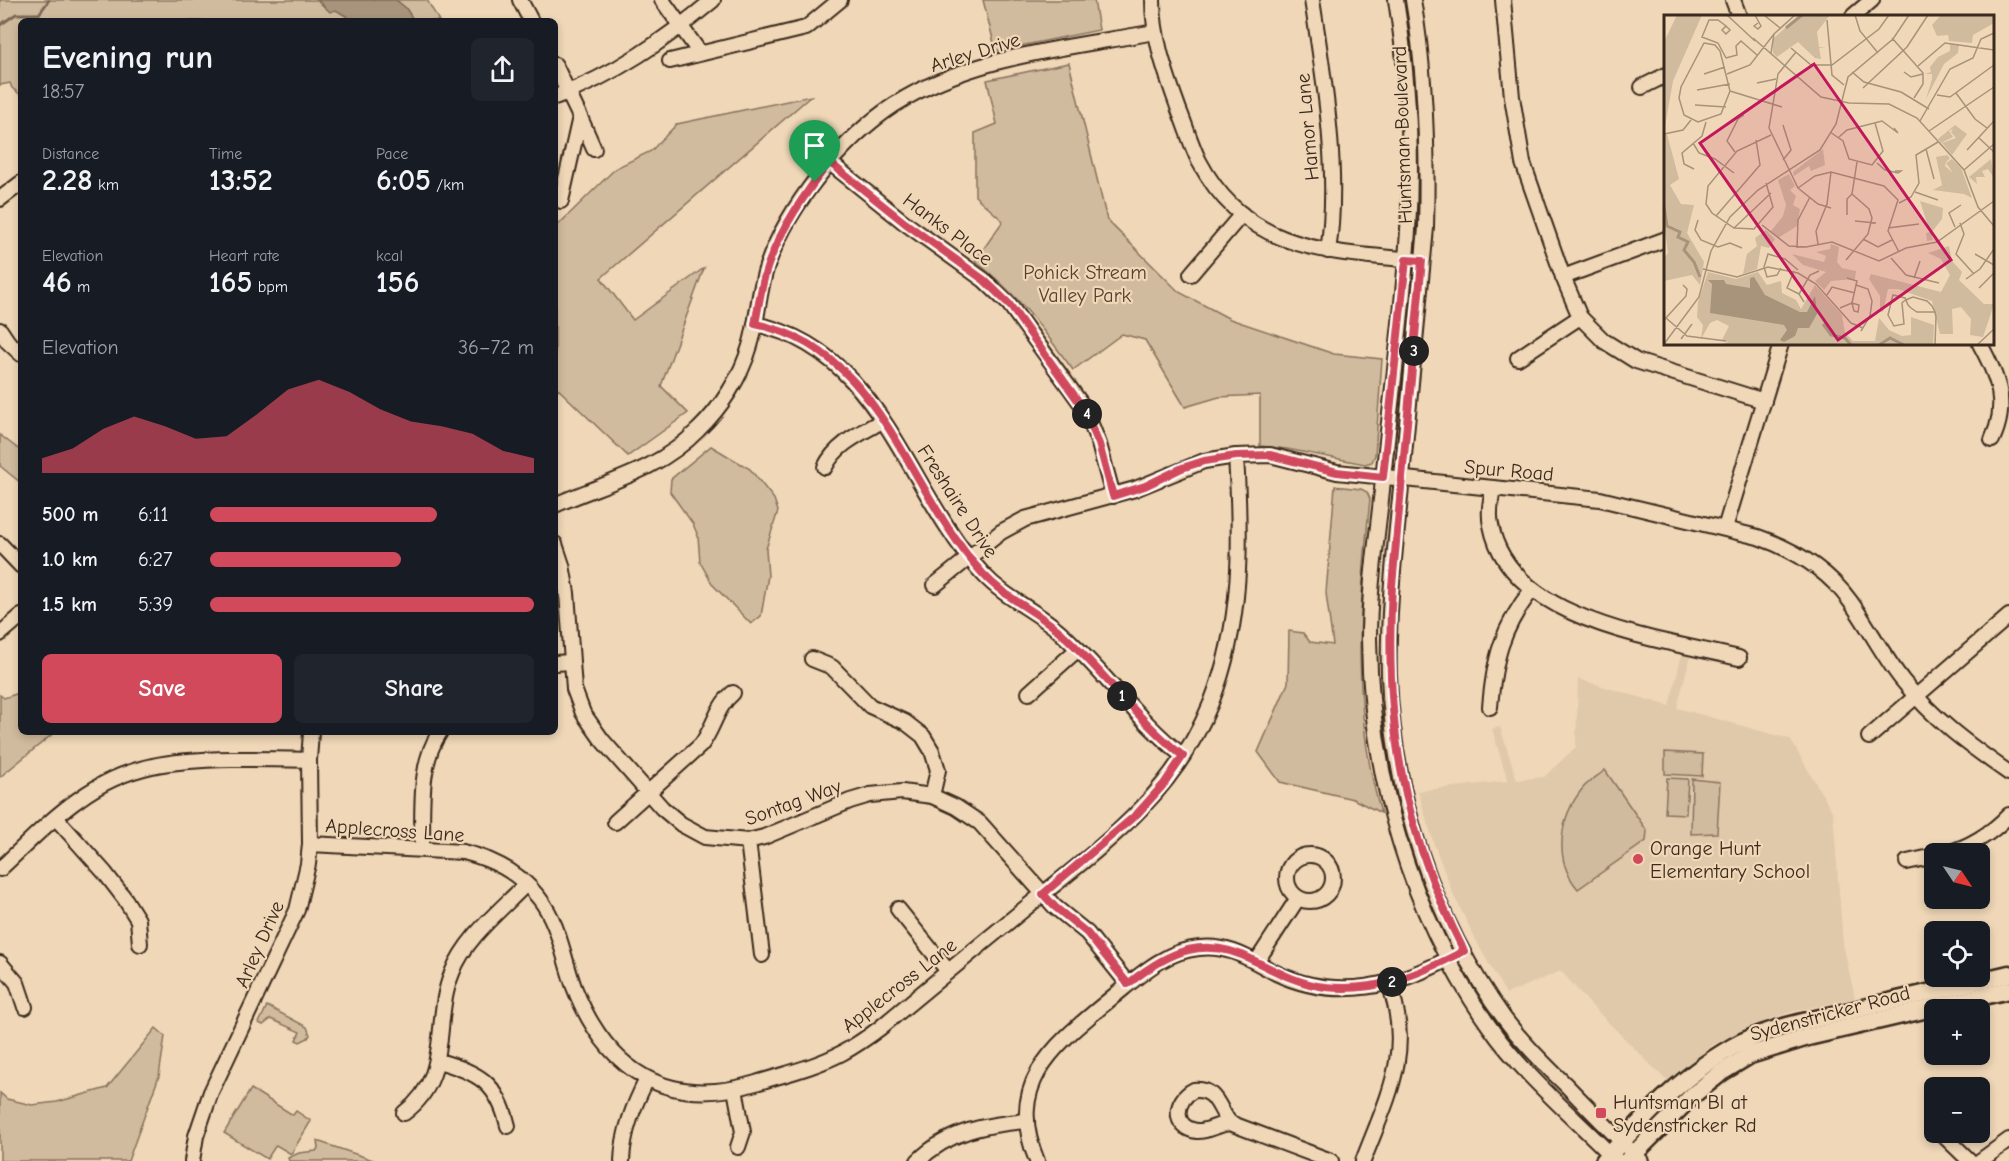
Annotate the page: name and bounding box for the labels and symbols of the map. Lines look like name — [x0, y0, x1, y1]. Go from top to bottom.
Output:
inset map — [1664, 15, 1994, 345]
street label: Arley Drive — [927, 28, 1023, 77]
street label: Huntsman Boulevard — [1388, 46, 1417, 224]
street label: Hamor Lane — [1291, 72, 1324, 182]
pin — [789, 120, 840, 182]
street label: Hanks Place — [898, 188, 997, 271]
park label: Pohick Stream Valley Park — [1023, 261, 1147, 307]
pin: 3 — [1399, 336, 1429, 366]
pin: 4 — [1072, 399, 1102, 429]
street label: Freshaire Drive — [912, 440, 1003, 562]
street label: Spur Road — [1463, 455, 1555, 486]
pin: 1 — [1107, 681, 1137, 711]
street label: Sontag Way — [742, 774, 844, 830]
street label: Applecross Lane — [325, 814, 465, 847]
place label: Orange Hunt Elementary School — [1650, 837, 1810, 883]
north arrow — [1924, 843, 1990, 909]
marker: Orange Hunt Elementary School — [1631, 852, 1645, 866]
street label: Arley Drive — [230, 897, 289, 991]
street label: Applecross Lane — [837, 933, 961, 1037]
pin: 2 — [1377, 967, 1407, 997]
street label: Sydenstricker Road — [1748, 981, 1913, 1046]
place label: Huntsman Bl at Sydenstricker Rd — [1613, 1091, 1757, 1137]
marker: Huntsman Bl at Sydenstricker Rd — [1594, 1106, 1608, 1120]

